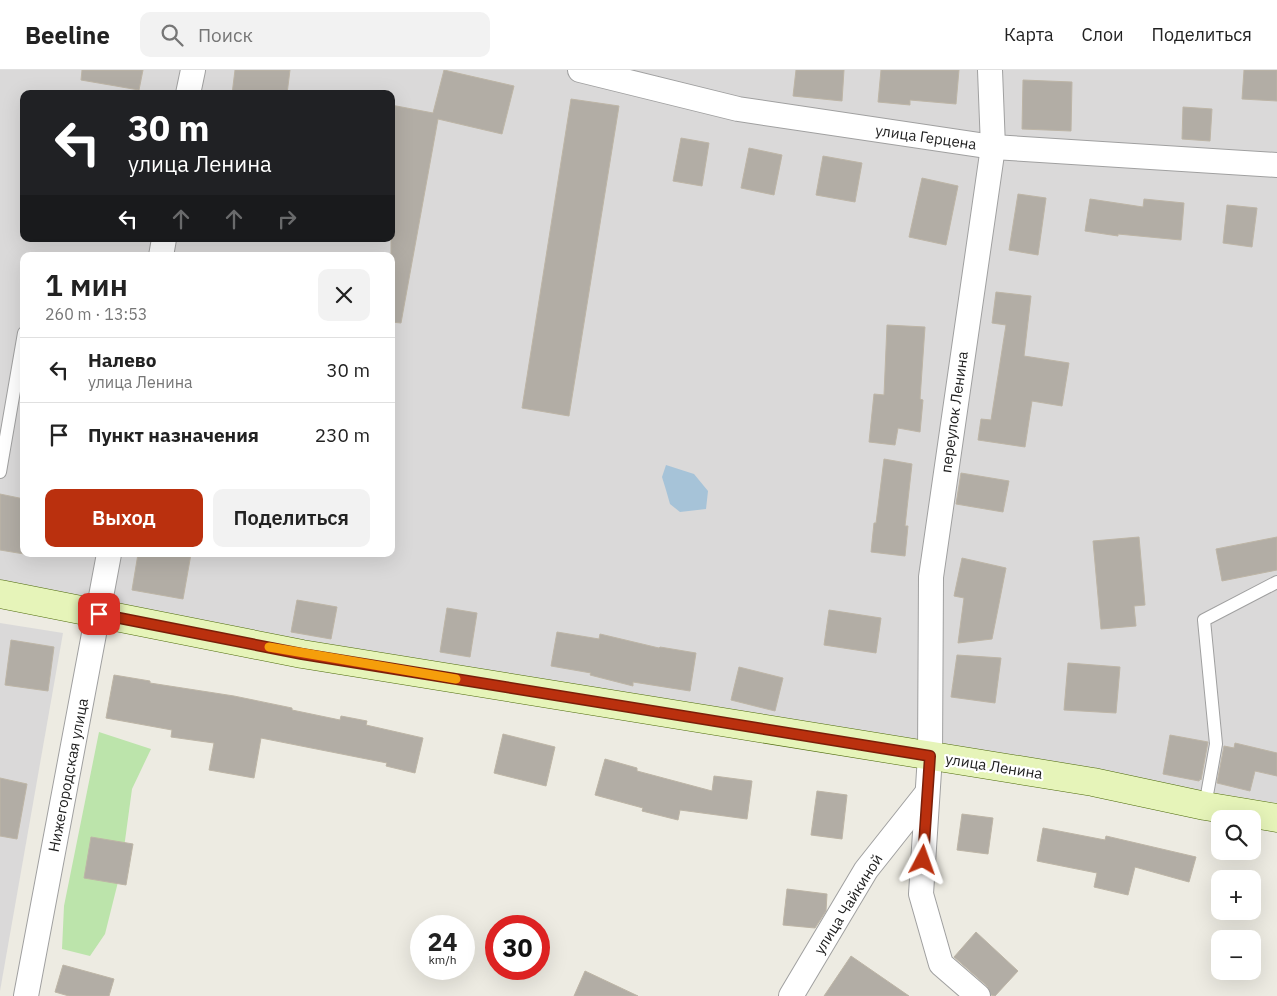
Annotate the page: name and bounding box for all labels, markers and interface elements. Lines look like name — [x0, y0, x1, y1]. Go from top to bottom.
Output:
search box — [140, 12, 490, 57]
text: Beeline — [25, 19, 110, 51]
icon: search — [158, 21, 186, 49]
text: Поиск — [198, 23, 253, 47]
text: Карта — [1004, 23, 1054, 46]
text: Слои — [1082, 23, 1124, 46]
text: Поделиться — [1152, 23, 1252, 46]
text: 30 m — [128, 105, 210, 151]
icon: left — [45, 110, 110, 175]
street label: улица Герцена — [874, 120, 978, 154]
text: улица Ленина — [128, 149, 272, 178]
icon: left — [114, 205, 142, 233]
icon: ahead — [167, 205, 195, 233]
icon: ahead — [220, 205, 248, 233]
icon: right — [273, 205, 301, 233]
text: 1 мин — [45, 265, 128, 304]
button: close — [318, 269, 370, 321]
text: 260 m · 13:53 — [45, 304, 147, 324]
text: Налево — [88, 348, 157, 372]
street label: переулок Ленина — [936, 350, 972, 474]
icon: left — [45, 356, 73, 384]
text: 30 m — [326, 358, 370, 382]
text: улица Ленина — [88, 372, 193, 392]
icon: arrive — [45, 421, 73, 449]
text: Пункт назначения — [88, 423, 259, 447]
text: 230 m — [315, 423, 370, 447]
button: Выход — [45, 489, 203, 547]
button: Поделиться — [213, 489, 370, 547]
pin — [78, 593, 120, 635]
icon: arrive — [85, 600, 113, 628]
street label: Нижегородская улица — [44, 696, 92, 854]
street label: улица Ленина — [944, 749, 1044, 783]
map controls — [1211, 810, 1261, 980]
button: search — [1211, 810, 1261, 860]
position arrow — [896, 833, 948, 885]
street label: улица Чайкиной — [810, 850, 886, 958]
button: + — [1211, 870, 1261, 920]
speed limit sign: 30 — [485, 915, 550, 980]
text: 24 — [427, 925, 458, 958]
button: − — [1211, 930, 1261, 980]
text: km/h — [428, 952, 457, 967]

